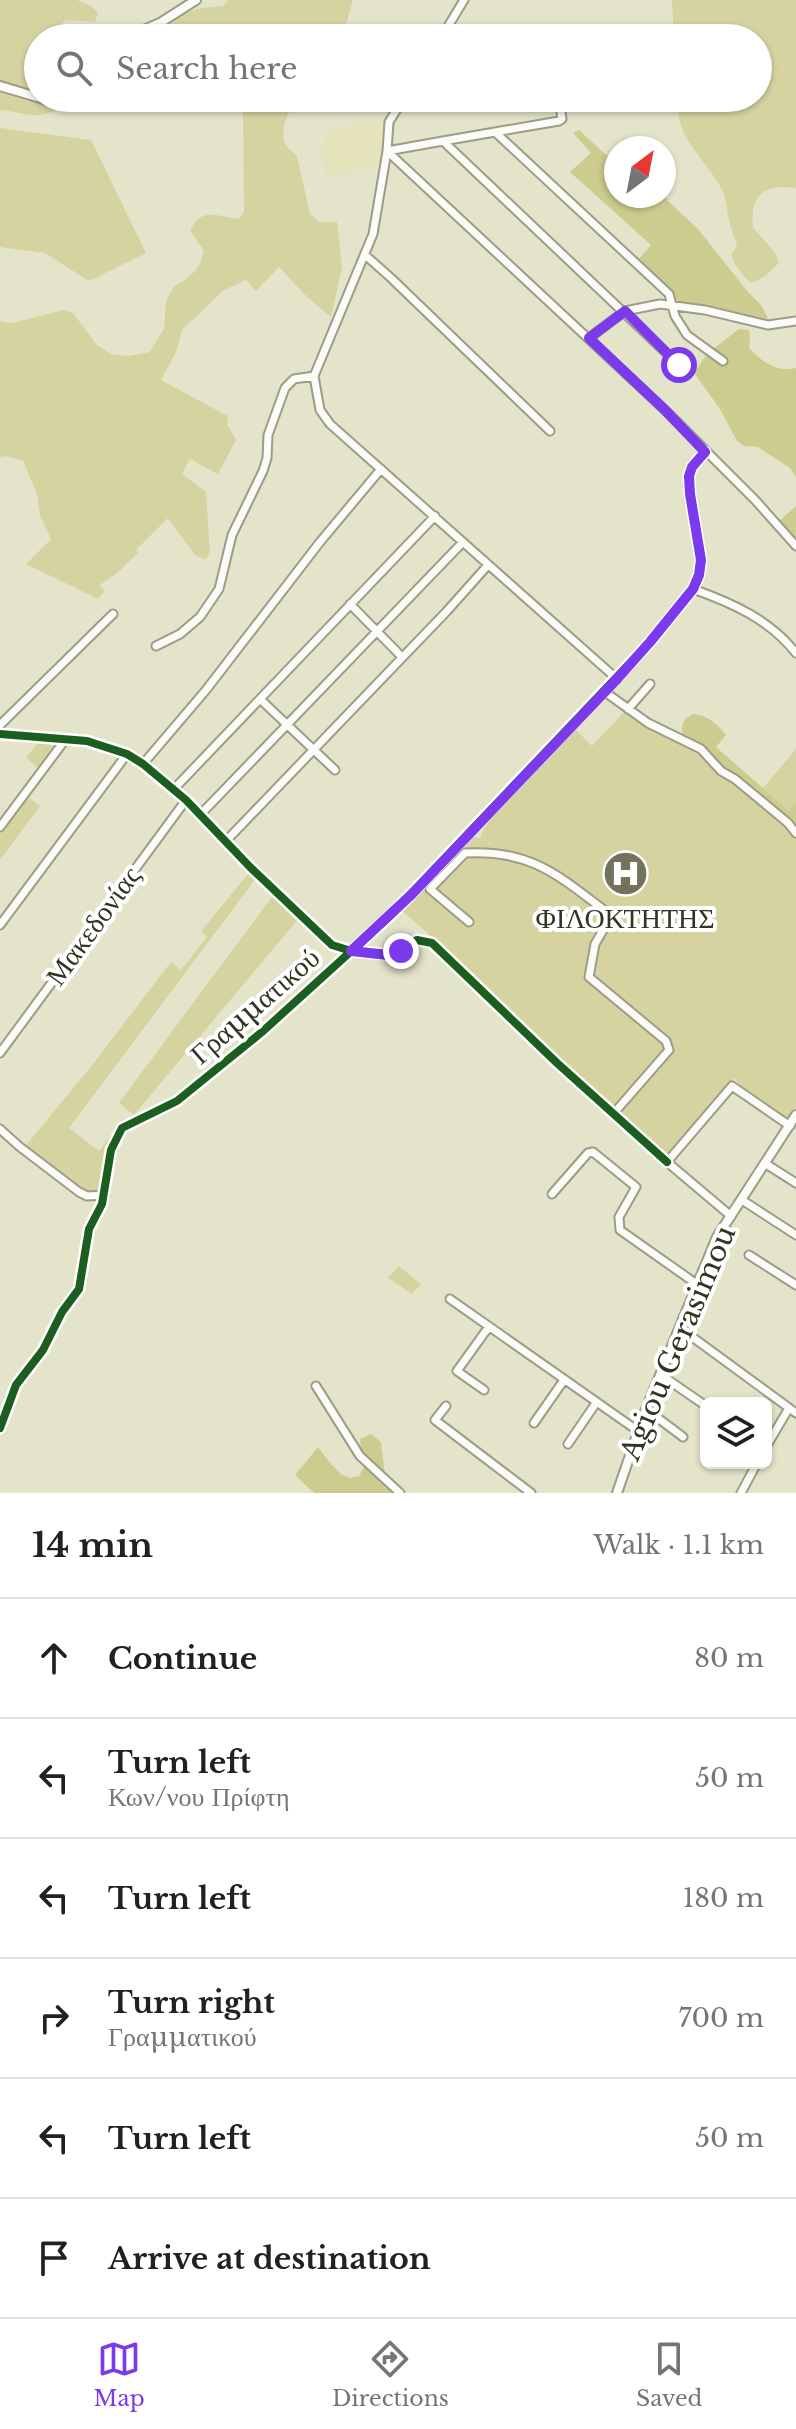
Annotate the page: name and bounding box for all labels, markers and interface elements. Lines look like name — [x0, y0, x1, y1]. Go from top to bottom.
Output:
search box — [24, 24, 772, 112]
icon: search — [52, 46, 96, 90]
text: Search here — [116, 50, 297, 87]
north arrow — [604, 136, 676, 208]
route start — [661, 347, 697, 383]
hospital icon: ΦΙΛΟΚΤΗΤΗΣ — [601, 849, 649, 897]
street label: Μακεδονίας — [38, 860, 148, 992]
place label: ΦΙΛΟΚΤΗΤΗΣ — [535, 901, 715, 936]
route end — [383, 933, 419, 969]
street label: Γραμματικού — [183, 940, 327, 1072]
street label: Agiou Gerasimou — [612, 1220, 743, 1467]
map controls — [700, 1397, 772, 1469]
button: layers — [700, 1397, 772, 1469]
text: 14 min — [32, 1524, 153, 1566]
text: Walk · 1.1 km — [593, 1529, 764, 1561]
icon: ahead — [32, 1636, 76, 1680]
text: Continue — [108, 1640, 257, 1677]
text: 80 m — [694, 1642, 764, 1674]
text: Turn left — [108, 1744, 251, 1781]
icon: left — [32, 1756, 76, 1800]
text: 50 m — [695, 1762, 764, 1794]
text: Κων/νου Πρίφτη — [108, 1781, 290, 1813]
icon: left — [32, 1876, 76, 1920]
text: Turn left — [108, 1880, 251, 1917]
text: 180 m — [683, 1882, 764, 1914]
text: Turn right — [108, 1984, 275, 2021]
icon: right — [32, 1996, 76, 2040]
text: 700 m — [678, 2002, 764, 2034]
text: Γραμματικού — [108, 2021, 257, 2053]
icon: left — [32, 2116, 76, 2160]
text: Turn left — [108, 2120, 251, 2157]
text: 50 m — [695, 2122, 764, 2154]
icon: arrive — [32, 2236, 76, 2280]
text: Arrive at destination — [108, 2240, 431, 2277]
tab: Map — [94, 2337, 145, 2412]
tab: Directions — [332, 2337, 449, 2412]
tab: Saved — [636, 2337, 702, 2412]

